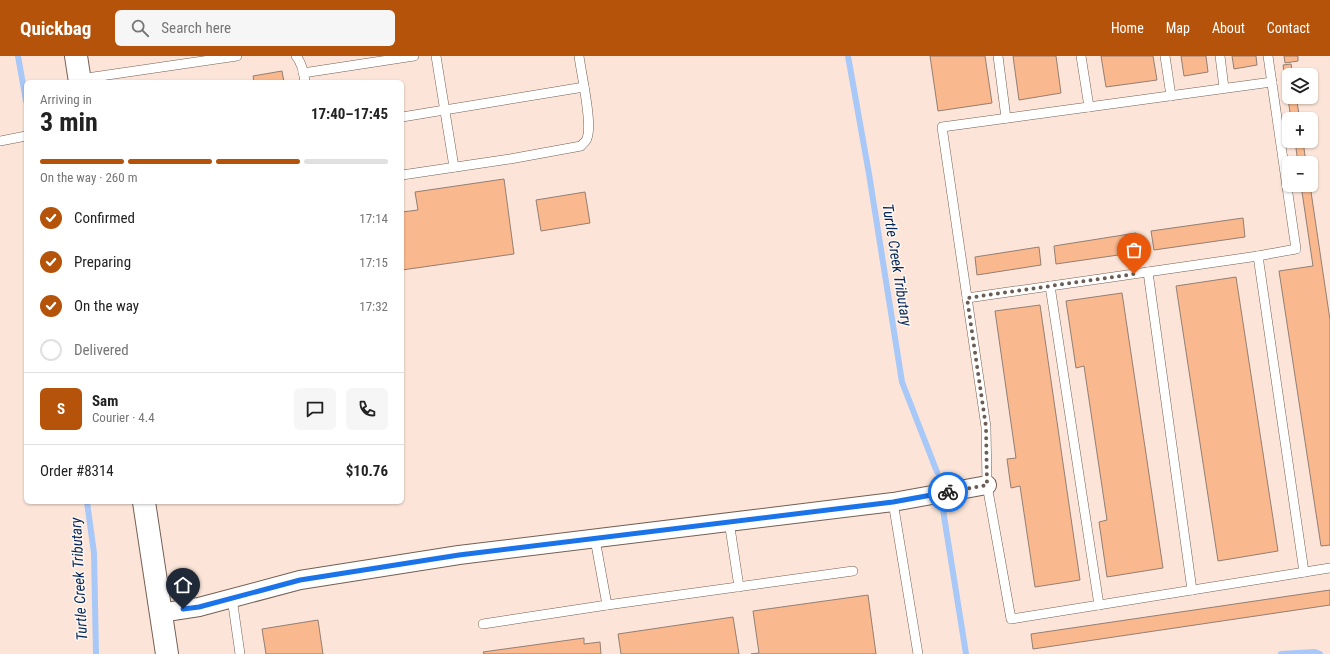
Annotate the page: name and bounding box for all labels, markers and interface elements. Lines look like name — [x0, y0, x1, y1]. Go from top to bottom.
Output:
search box — [115, 10, 395, 46]
text: Quickbag — [20, 17, 91, 40]
icon: search — [129, 17, 151, 39]
text: Search here — [161, 19, 231, 37]
text: Home — [1111, 20, 1144, 36]
text: Map — [1166, 20, 1190, 36]
text: About — [1212, 20, 1245, 36]
text: Contact — [1267, 20, 1310, 36]
map controls — [1282, 68, 1318, 192]
button: layers — [1282, 68, 1318, 104]
text: Arriving in — [40, 92, 92, 107]
text: 17:40–17:45 — [311, 105, 388, 123]
text: 3 min — [40, 107, 98, 137]
button: + — [1282, 112, 1318, 148]
button: − — [1282, 156, 1318, 192]
text: On the way · 260 m — [40, 170, 137, 185]
water label: Turtle Creek Tributary — [878, 203, 916, 328]
icon: check — [40, 207, 62, 229]
text: Confirmed — [74, 209, 135, 227]
text: 17:14 — [359, 211, 388, 226]
pin — [1117, 233, 1151, 274]
icon: bag — [1123, 239, 1145, 261]
icon: check — [40, 251, 62, 273]
text: Preparing — [74, 253, 131, 271]
text: 17:15 — [359, 255, 388, 270]
icon: check — [40, 295, 62, 317]
text: On the way — [74, 297, 139, 315]
text: 17:32 — [359, 299, 388, 314]
text: Delivered — [74, 341, 129, 359]
button: chat — [294, 388, 336, 430]
button: phone — [346, 388, 388, 430]
text: Sam — [92, 392, 118, 410]
text: S — [57, 400, 65, 418]
text: Courier · 4.4 — [92, 410, 155, 425]
text: Order #8314 — [40, 462, 114, 480]
text: $10.76 — [346, 462, 388, 480]
courier — [928, 472, 968, 512]
icon: bike — [937, 481, 959, 503]
water label: Turtle Creek Tributary — [67, 516, 91, 641]
pin — [166, 568, 200, 609]
icon: home — [172, 574, 194, 596]

